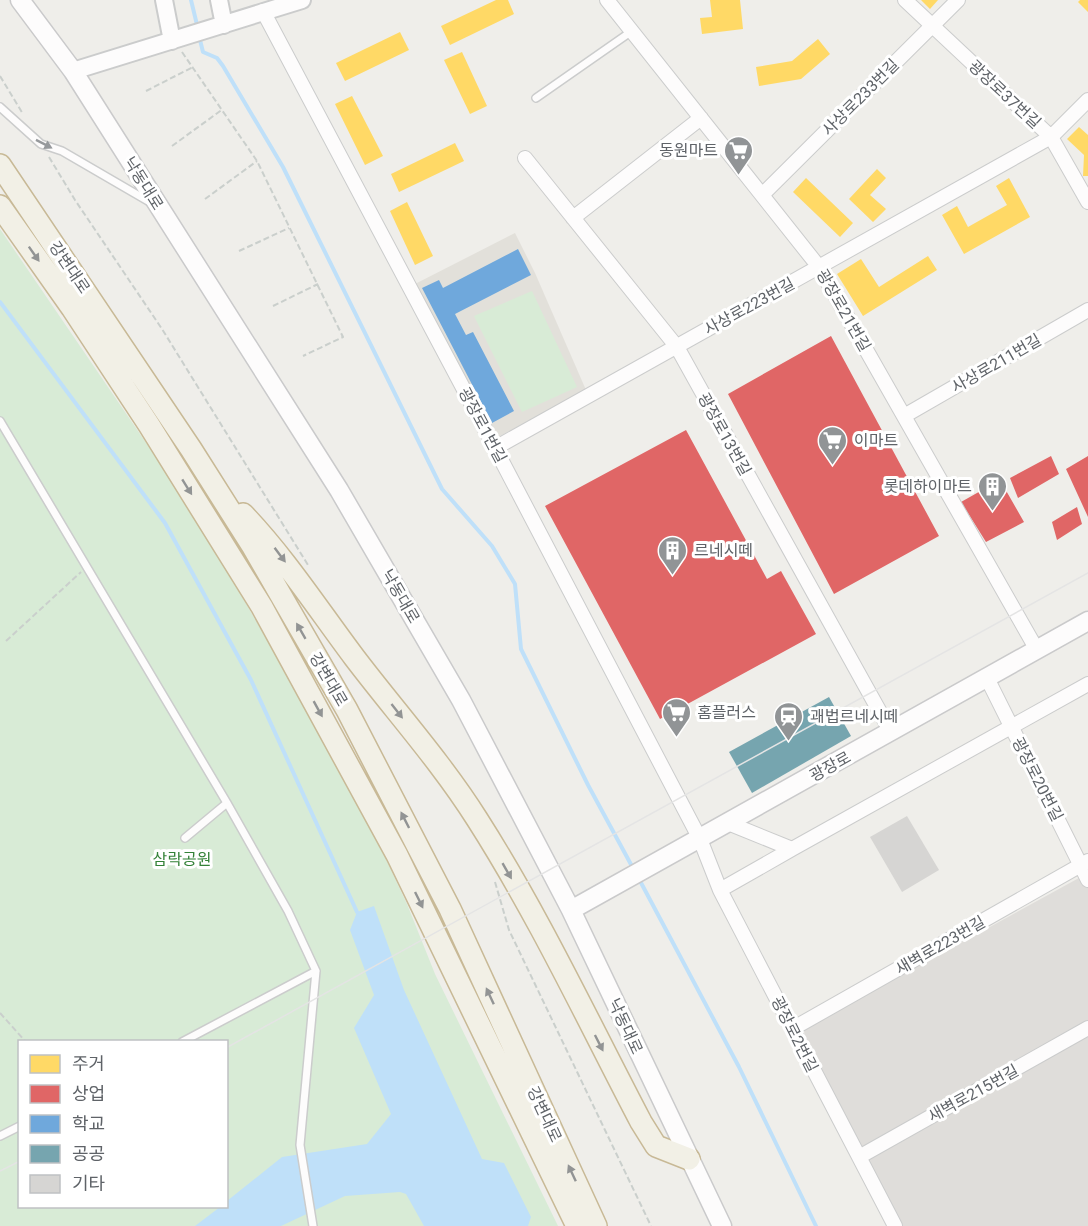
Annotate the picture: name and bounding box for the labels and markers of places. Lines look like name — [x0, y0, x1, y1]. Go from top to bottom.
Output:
supermarket icon: 동원마트 — [723, 134, 755, 176]
place label: 동원마트 — [659, 141, 718, 160]
supermarket icon: 이마트 — [817, 424, 849, 466]
place label: 이마트 — [854, 431, 898, 450]
building icon: 롯데하이마트 — [977, 470, 1009, 512]
place label: 롯데하이마트 — [884, 477, 972, 496]
building icon: 르네시떼 — [657, 534, 689, 576]
place label: 르네시떼 — [694, 541, 753, 560]
supermarket icon: 홈플러스 — [660, 696, 692, 738]
station icon: 괘법르네시떼 — [773, 700, 805, 742]
place label: 홈플러스 — [697, 703, 756, 722]
place label: 괘법르네시떼 — [810, 707, 898, 726]

